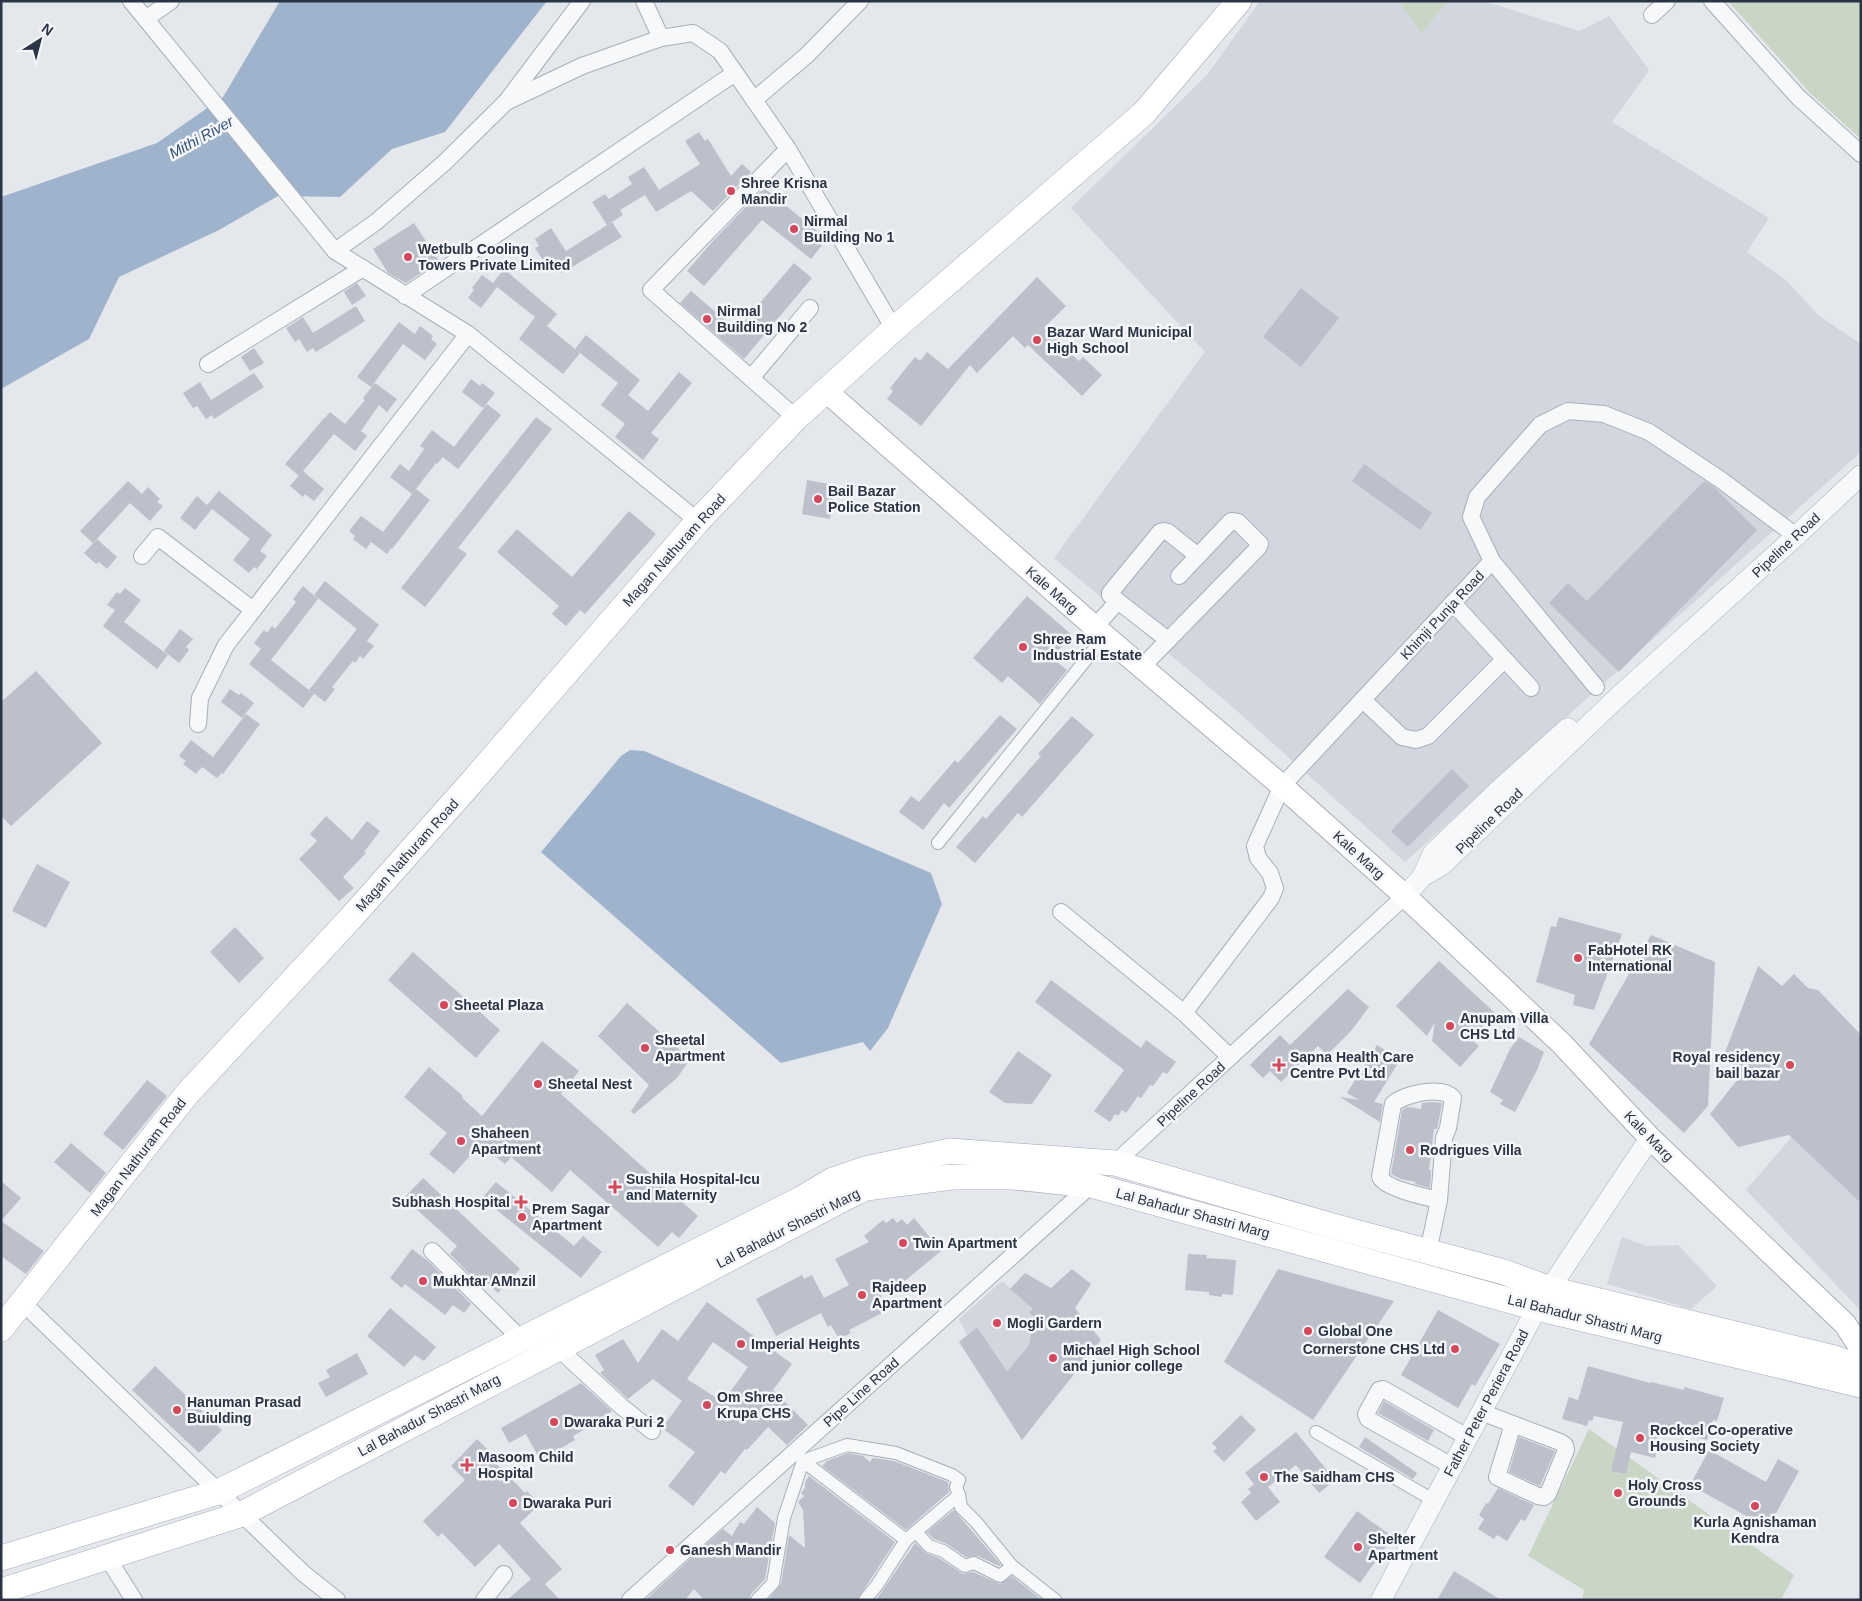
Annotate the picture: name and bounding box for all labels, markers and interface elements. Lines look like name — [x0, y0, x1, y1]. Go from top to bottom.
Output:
north arrow — [15, 15, 65, 65]
text: N — [39, 20, 56, 39]
water label: Mithi River — [166, 112, 237, 162]
place label: Shree Krisna Mandir — [741, 175, 828, 207]
marker: Shree Krisna Mandir — [725, 185, 737, 197]
place label: Nirmal Building No 1 — [804, 213, 894, 245]
marker: Nirmal Building No 1 — [788, 223, 800, 235]
place label: Wetbulb Cooling Towers Private Limited — [418, 241, 570, 273]
marker: Wetbulb Cooling Towers Private Limited — [402, 251, 414, 263]
place label: Nirmal Building No 2 — [717, 303, 807, 335]
marker: Nirmal Building No 2 — [701, 313, 713, 325]
place label: Bazar Ward Municipal High School — [1047, 324, 1192, 356]
marker: Bazar Ward Municipal High School — [1031, 334, 1043, 346]
place label: Bail Bazar Police Station — [828, 483, 921, 515]
street label: Magan Nathuram Road — [619, 491, 729, 609]
marker: Bail Bazar Police Station — [812, 493, 824, 505]
street label: Pipeline Road — [1749, 509, 1823, 581]
street label: Kale Marg — [1023, 563, 1081, 617]
street label: Khimji Punja Road — [1397, 567, 1487, 663]
place label: Shree Ram Industrial Estate — [1033, 631, 1142, 663]
marker: Shree Ram Industrial Estate — [1017, 641, 1029, 653]
street label: Pipeline Road — [1452, 785, 1526, 857]
street label: Magan Nathuram Road — [352, 796, 462, 914]
street label: Kale Marg — [1330, 828, 1388, 882]
place label: FabHotel RK International — [1588, 942, 1672, 974]
marker: FabHotel RK International — [1572, 952, 1584, 964]
place label: Sheetal Plaza — [454, 997, 544, 1013]
marker: Sheetal Plaza — [438, 999, 450, 1011]
place label: Anupam Villa CHS Ltd — [1460, 1010, 1549, 1042]
marker: Anupam Villa CHS Ltd — [1444, 1020, 1456, 1032]
place label: Sheetal Apartment — [655, 1032, 725, 1064]
marker: Sheetal Apartment — [639, 1042, 651, 1054]
place label: Sapna Health Care Centre Pvt Ltd — [1290, 1049, 1414, 1081]
place label: Royal residency bail bazar — [1673, 1049, 1781, 1081]
street label: Pipeline Road — [1154, 1058, 1228, 1130]
marker: Sapna Health Care Centre Pvt Ltd — [1272, 1058, 1286, 1072]
marker: Royal residency bail bazar — [1784, 1059, 1796, 1071]
place label: Sheetal Nest — [548, 1076, 632, 1092]
marker: Sheetal Nest — [532, 1078, 544, 1090]
street label: Magan Nathuram Road — [87, 1095, 189, 1219]
street label: Kale Marg — [1621, 1107, 1677, 1165]
place label: Shaheen Apartment — [471, 1125, 541, 1157]
marker: Shaheen Apartment — [455, 1135, 467, 1147]
place label: Rodrigues Villa — [1420, 1142, 1522, 1158]
marker: Rodrigues Villa — [1404, 1144, 1416, 1156]
place label: Sushila Hospital-Icu and Maternity — [626, 1171, 760, 1203]
marker: Sushila Hospital-Icu and Maternity — [608, 1180, 622, 1194]
street label: Lal Bahadur Shastri Marg — [714, 1185, 862, 1271]
street label: Lal Bahadur Shastri Marg — [1114, 1185, 1272, 1241]
place label: Subhash Hospital — [392, 1194, 510, 1210]
marker: Subhash Hospital — [514, 1195, 528, 1209]
place label: Prem Sagar Apartment — [532, 1201, 610, 1233]
marker: Prem Sagar Apartment — [516, 1211, 528, 1223]
place label: Twin Apartment — [913, 1235, 1018, 1251]
marker: Twin Apartment — [897, 1237, 909, 1249]
place label: Mukhtar AMnzil — [433, 1273, 536, 1289]
marker: Mukhtar AMnzil — [417, 1275, 429, 1287]
place label: Rajdeep Apartment — [872, 1279, 942, 1311]
marker: Rajdeep Apartment — [856, 1289, 868, 1301]
street label: Lal Bahadur Shastri Marg — [1506, 1291, 1664, 1345]
place label: Mogli Gardern — [1007, 1315, 1102, 1331]
marker: Mogli Gardern — [991, 1317, 1003, 1329]
place label: Global One — [1318, 1323, 1393, 1339]
marker: Global One — [1302, 1325, 1314, 1337]
street label: Father Peter Periera Road — [1440, 1327, 1532, 1479]
place label: Imperial Heights — [751, 1336, 860, 1352]
marker: Imperial Heights — [735, 1338, 747, 1350]
place label: Cornerstone CHS Ltd — [1303, 1341, 1445, 1357]
place label: Michael High School and junior college — [1063, 1342, 1200, 1374]
marker: Cornerstone CHS Ltd — [1449, 1343, 1461, 1355]
marker: Michael High School and junior college — [1047, 1352, 1059, 1364]
street label: Pipe Line Road — [820, 1354, 902, 1430]
street label: Lal Bahadur Shastri Marg — [355, 1371, 503, 1459]
place label: Om Shree Krupa CHS — [717, 1389, 791, 1421]
place label: Hanuman Prasad Buiulding — [187, 1394, 301, 1426]
marker: Om Shree Krupa CHS — [701, 1399, 713, 1411]
marker: Hanuman Prasad Buiulding — [171, 1404, 183, 1416]
place label: Dwaraka Puri 2 — [564, 1414, 665, 1430]
marker: Dwaraka Puri 2 — [548, 1416, 560, 1428]
place label: Rockcel Co-operative Housing Society — [1650, 1422, 1793, 1454]
marker: Rockcel Co-operative Housing Society — [1634, 1432, 1646, 1444]
place label: Masoom Child Hospital — [478, 1449, 574, 1481]
marker: Masoom Child Hospital — [460, 1458, 474, 1472]
place label: The Saidham CHS — [1274, 1469, 1395, 1485]
marker: The Saidham CHS — [1258, 1471, 1270, 1483]
place label: Holy Cross Grounds — [1628, 1477, 1702, 1509]
marker: Holy Cross Grounds — [1612, 1487, 1624, 1499]
place label: Dwaraka Puri — [523, 1495, 612, 1511]
marker: Dwaraka Puri — [507, 1497, 519, 1509]
marker: Kurla Agnishaman Kendra — [1749, 1500, 1761, 1512]
place label: Kurla Agnishaman Kendra — [1693, 1514, 1817, 1546]
place label: Shelter Apartment — [1368, 1531, 1438, 1563]
marker: Shelter Apartment — [1352, 1541, 1364, 1553]
place label: Ganesh Mandir — [680, 1542, 782, 1558]
marker: Ganesh Mandir — [664, 1544, 676, 1556]

